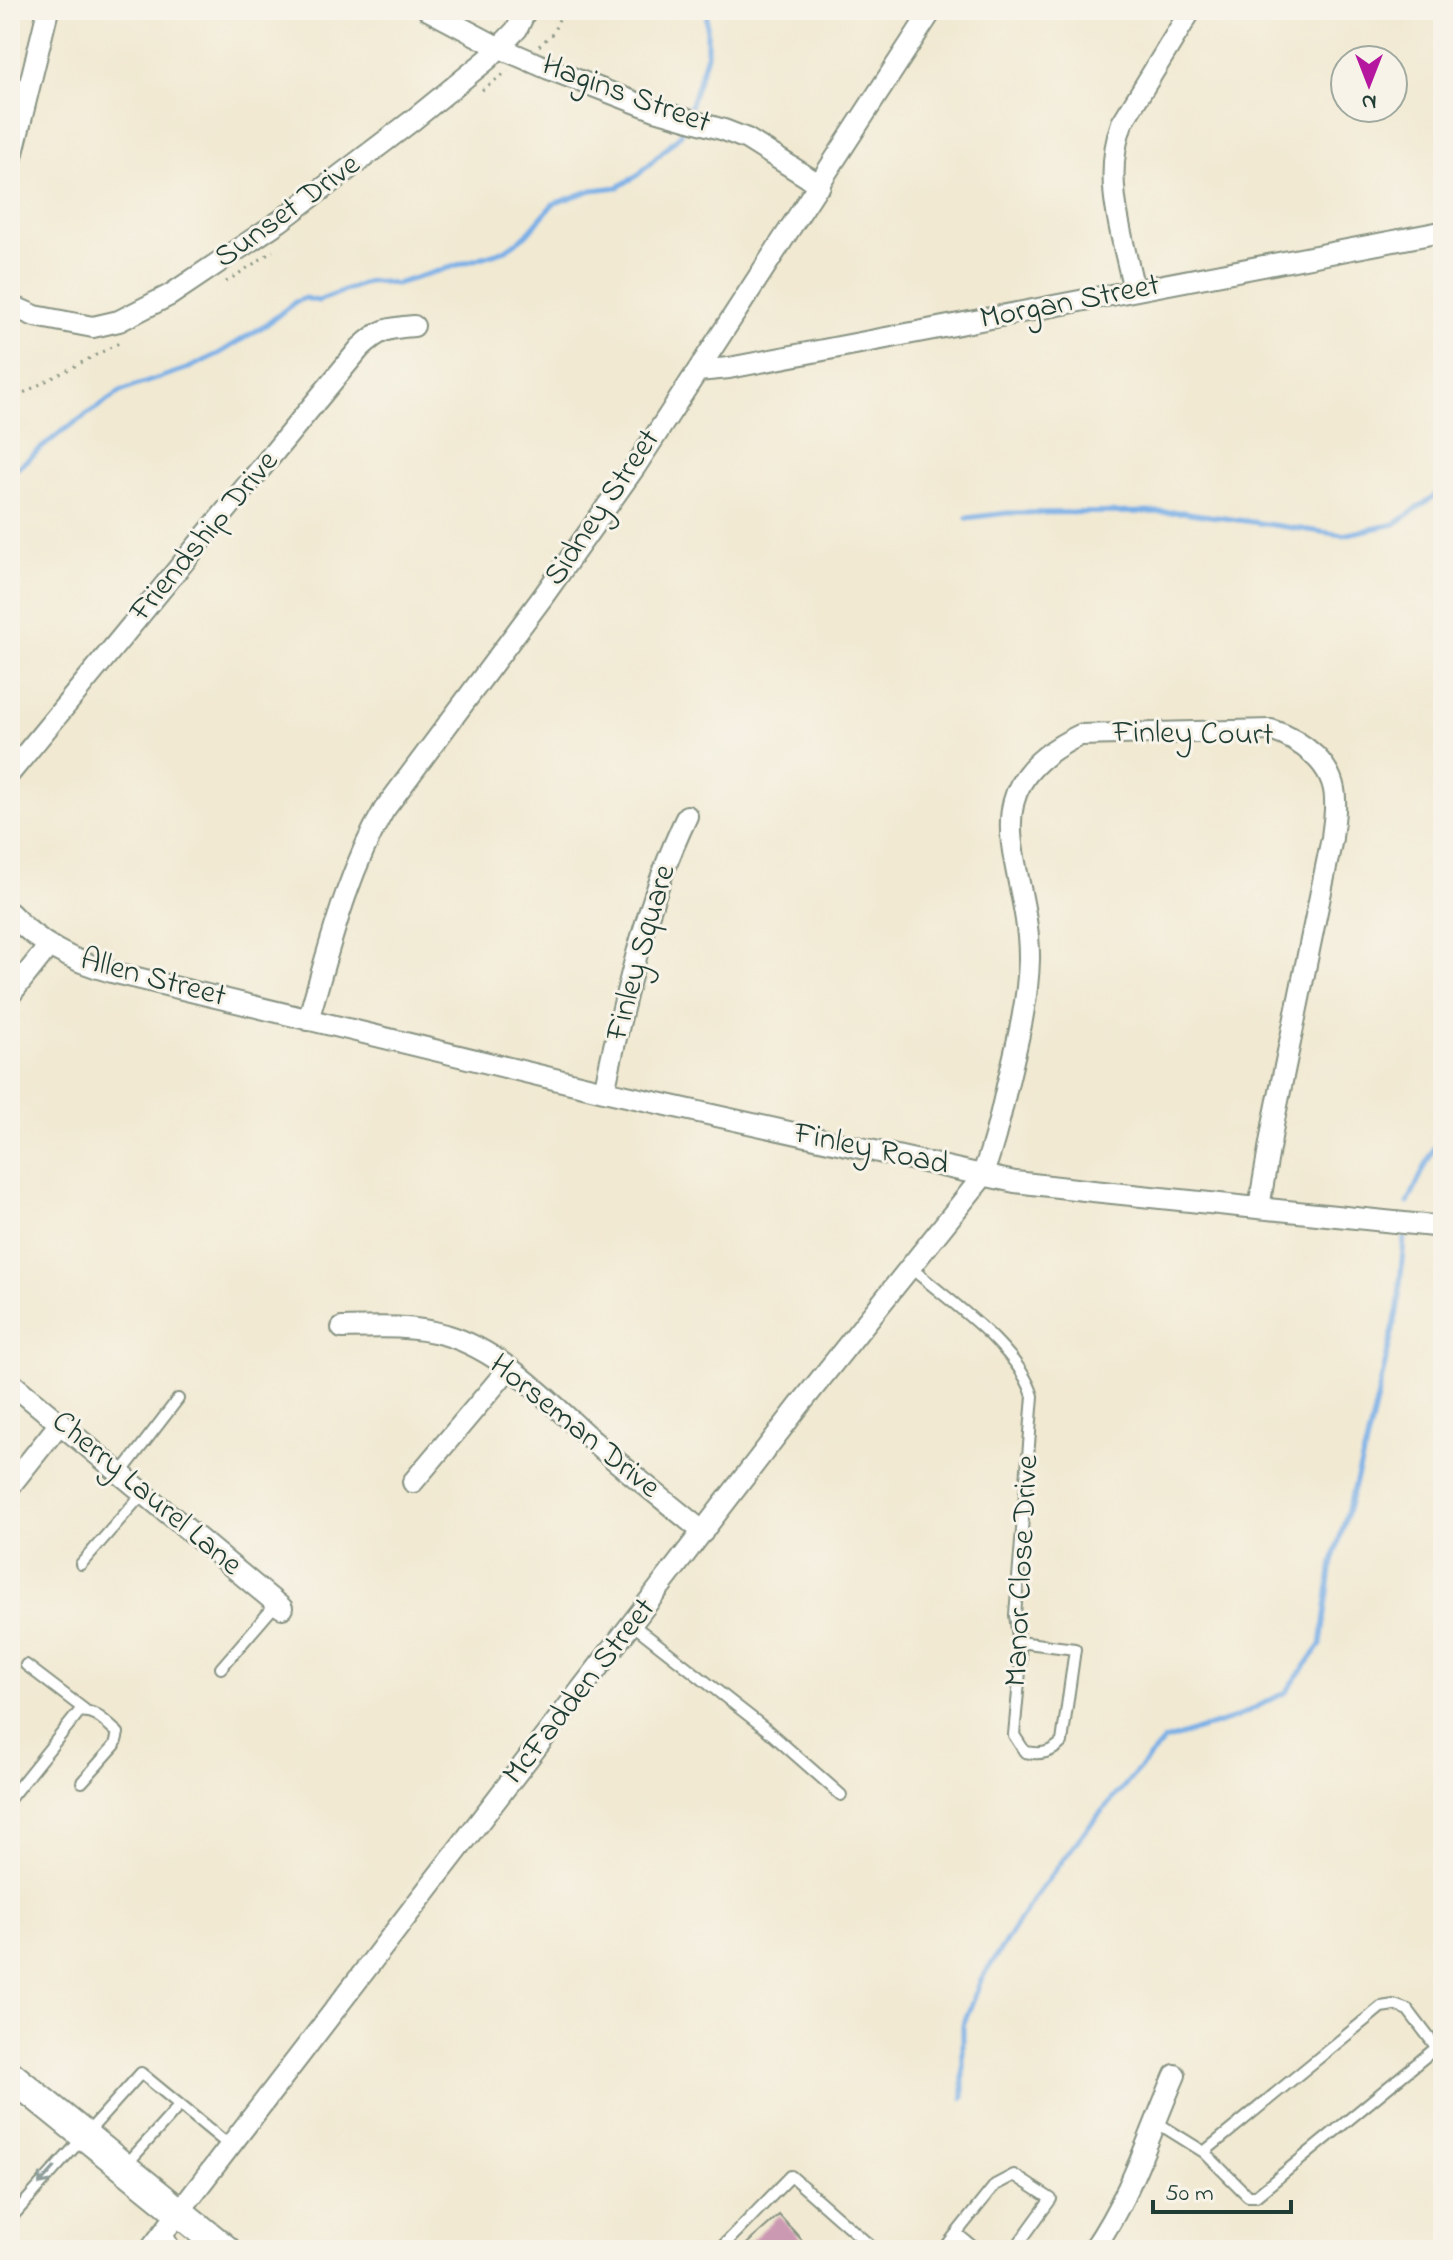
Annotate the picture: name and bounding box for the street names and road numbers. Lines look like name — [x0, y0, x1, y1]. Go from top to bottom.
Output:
street label: Hagins Street — [535, 43, 717, 147]
street label: Sunset Drive — [205, 142, 371, 281]
street label: Morgan Street — [976, 263, 1164, 343]
street label: Sidney Street — [533, 420, 673, 596]
street label: Friendship Drive — [118, 440, 291, 634]
street label: Finley Court — [1111, 710, 1274, 760]
street label: Finley Square — [594, 859, 690, 1048]
street label: Allen Street — [75, 937, 231, 1021]
street label: Finley Road — [788, 1110, 953, 1189]
street label: Horseman Drive — [478, 1343, 670, 1511]
street label: Cherry Laurel Lane — [40, 1400, 252, 1589]
street label: Manor Close Drive — [993, 1453, 1053, 1688]
street label: McFadden Street — [492, 1588, 668, 1796]

